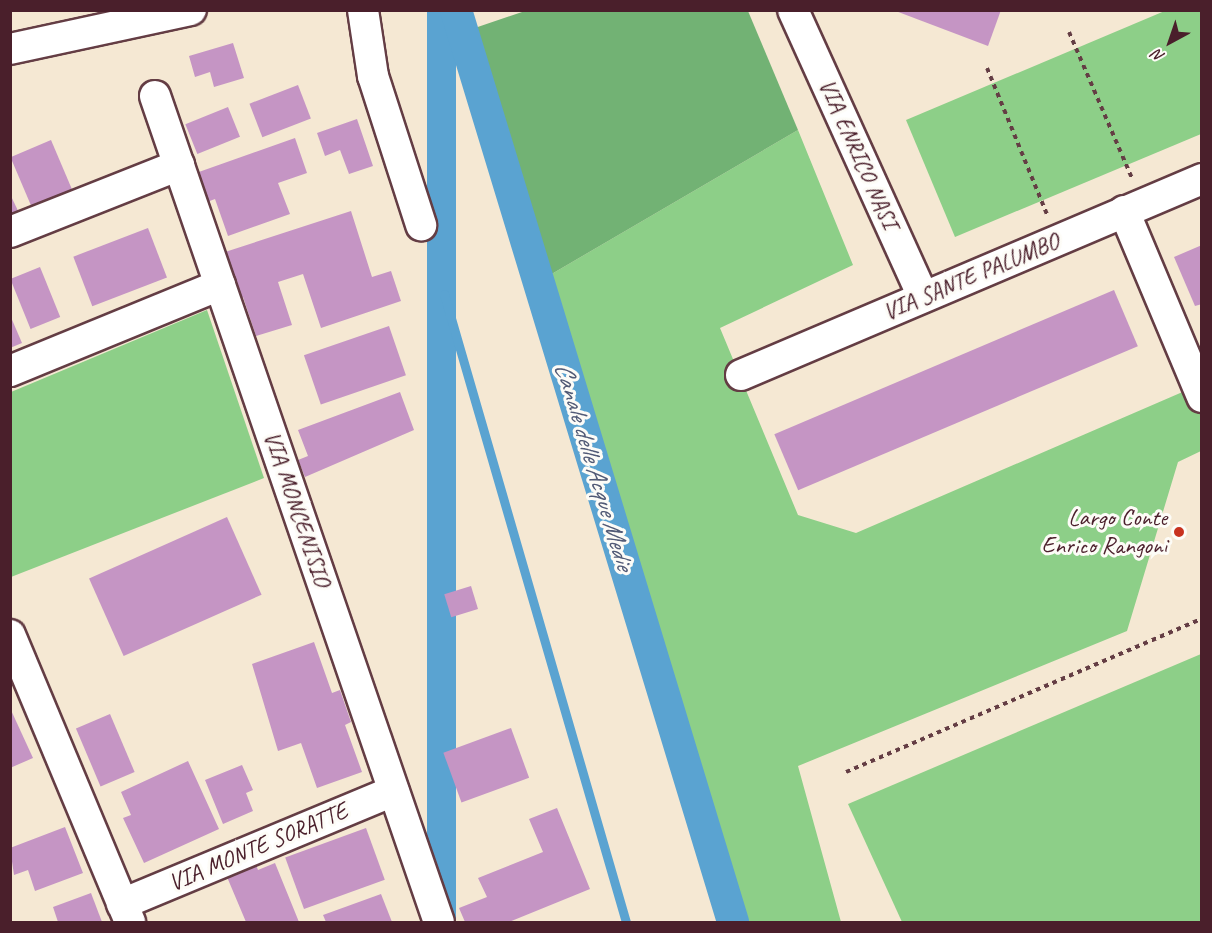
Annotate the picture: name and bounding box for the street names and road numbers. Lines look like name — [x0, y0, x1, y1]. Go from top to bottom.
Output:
street label: VIA ENRICO NASI — [812, 73, 904, 235]
street label: VIA SANTE PALUMBO — [878, 227, 1064, 327]
street label: VIA MONCENISIO — [257, 427, 337, 591]
street label: VIA MONTE SORATTE — [163, 796, 353, 898]

